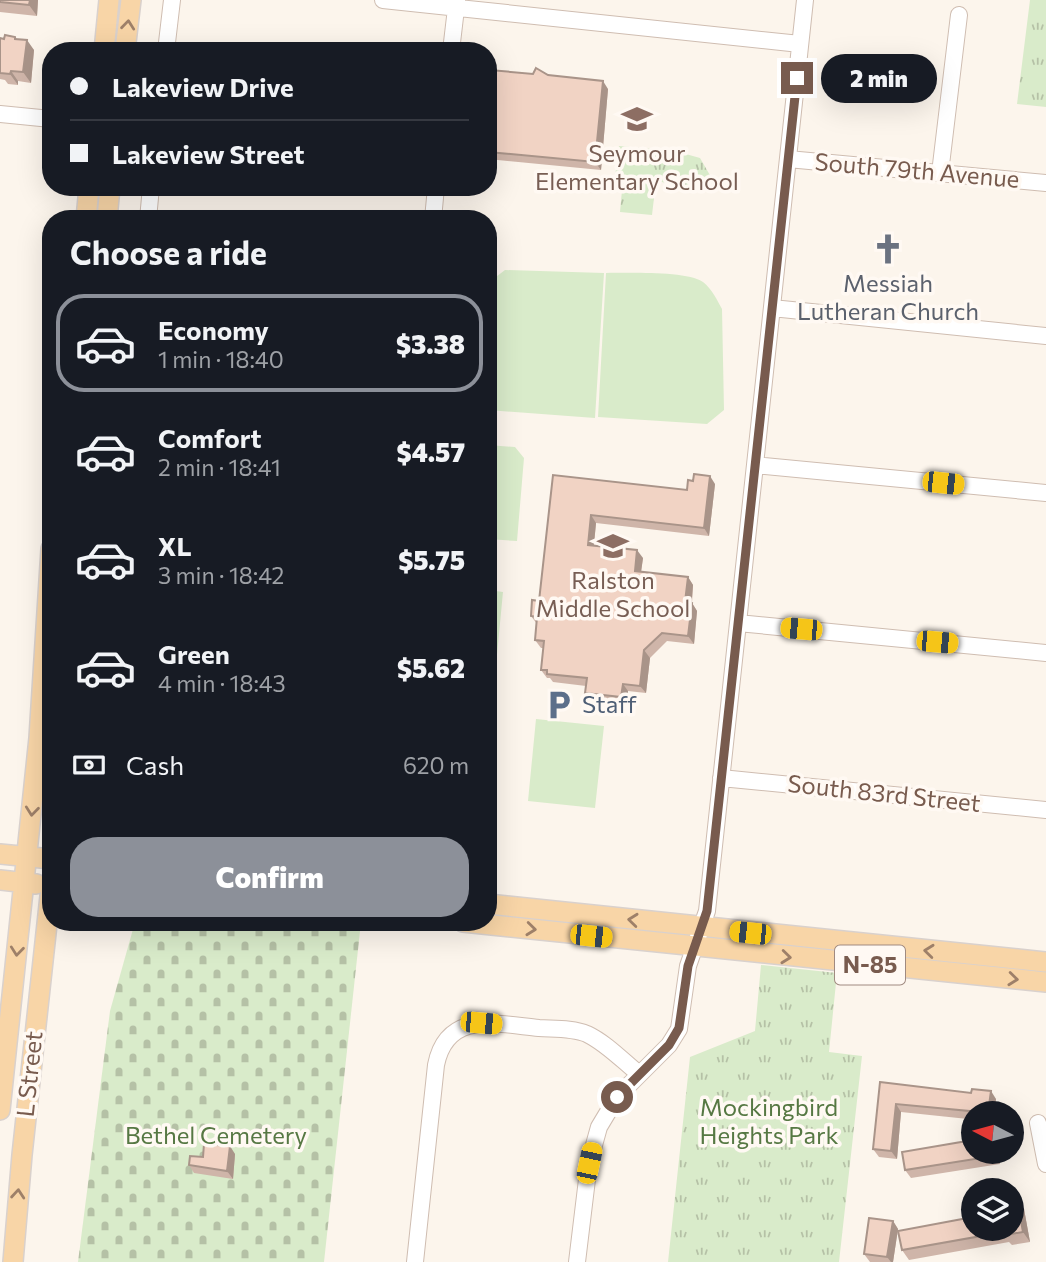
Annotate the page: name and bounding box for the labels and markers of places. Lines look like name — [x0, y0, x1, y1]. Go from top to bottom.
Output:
school or university icon: Seymour Elementary School — [620, 102, 654, 136]
place label: Seymour Elementary School — [535, 138, 739, 195]
church icon: Messiah Lutheran Church — [871, 232, 905, 266]
place label: Messiah Lutheran Church — [797, 268, 979, 325]
school or university icon: Ralston Middle School — [596, 529, 630, 563]
place label: Ralston Middle School — [536, 565, 690, 622]
parking icon: Staff — [542, 688, 576, 722]
place label: Staff — [582, 689, 637, 718]

